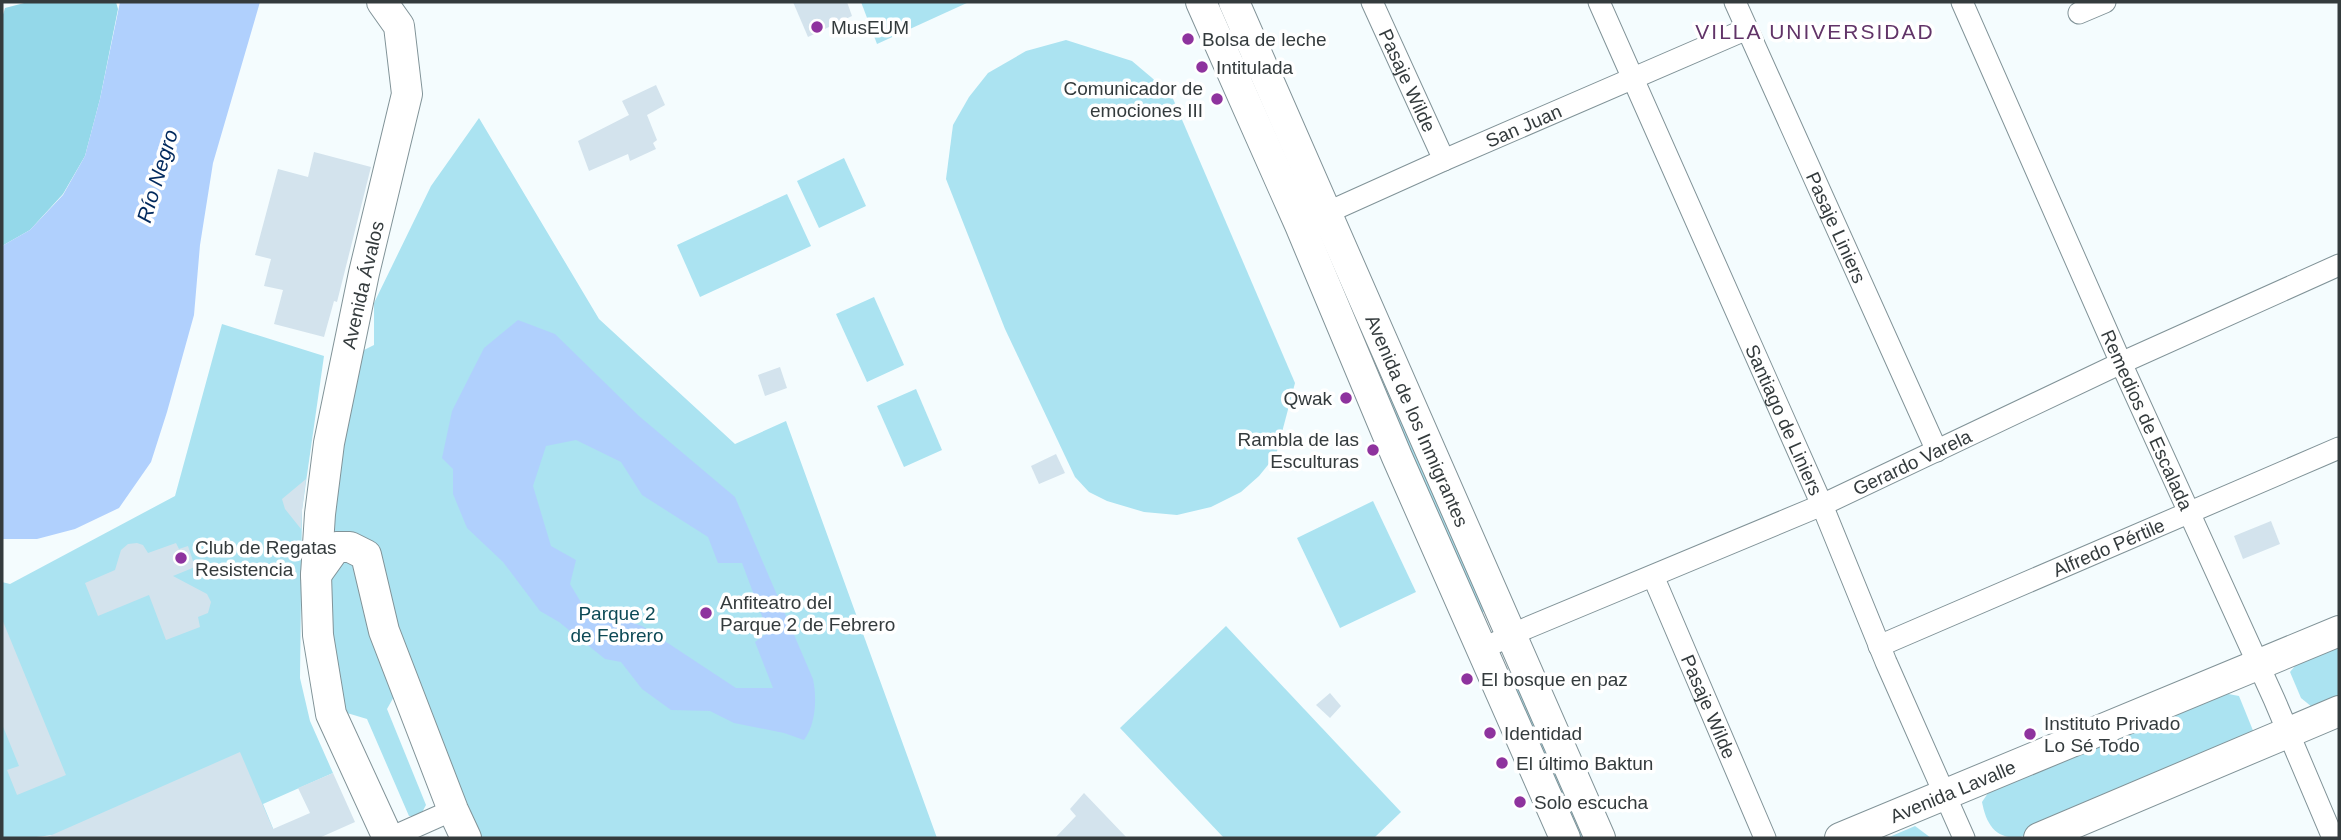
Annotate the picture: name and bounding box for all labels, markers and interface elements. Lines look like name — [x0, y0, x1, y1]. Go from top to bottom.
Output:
place label: MusEUM — [831, 17, 909, 38]
marker: MusEUM — [809, 19, 825, 35]
district label: VILLA UNIVERSIDAD — [1695, 20, 1935, 43]
street label: Pasaje Wilde — [1375, 25, 1440, 135]
place label: Bolsa de leche — [1202, 29, 1327, 50]
marker: Bolsa de leche — [1180, 31, 1196, 47]
place label: Intitulada — [1216, 57, 1294, 78]
marker: Intitulada — [1194, 59, 1210, 75]
place label: Comunicador de emociones III — [1064, 78, 1203, 121]
marker: Comunicador de emociones III — [1209, 91, 1225, 107]
street label: San Juan — [1482, 100, 1565, 151]
water label: Río Negro — [132, 127, 182, 225]
street label: Pasaje Liniers — [1802, 168, 1870, 286]
street label: Avenida Ávalos — [338, 219, 388, 351]
street label: Avenida de los Inmigrantes — [1362, 312, 1473, 530]
street label: Remedios de Escalada — [2097, 327, 2197, 514]
street label: Santiago de Liniers — [1742, 341, 1827, 498]
place label: Qwak — [1283, 388, 1332, 409]
marker: Qwak — [1338, 390, 1354, 406]
street label: Gerardo Varela — [1849, 425, 1975, 499]
place label: Rambla de las Esculturas — [1238, 429, 1359, 472]
marker: Rambla de las Esculturas — [1365, 442, 1381, 458]
street label: Alfredo Pértile — [2050, 514, 2168, 580]
place label: Club de Regatas Resistencia — [195, 537, 337, 580]
marker: Club de Regatas Resistencia — [173, 550, 189, 566]
place label: Anfiteatro del Parque 2 de Febrero — [720, 592, 895, 635]
park label: Parque 2 de Febrero — [571, 603, 663, 646]
marker: Anfiteatro del Parque 2 de Febrero — [698, 605, 714, 621]
street label: Pasaje Wilde — [1677, 651, 1740, 762]
place label: El bosque en paz — [1481, 669, 1628, 690]
marker: El bosque en paz — [1459, 671, 1475, 687]
place label: Instituto Privado Lo Sé Todo — [2044, 713, 2180, 756]
place label: Identidad — [1504, 723, 1582, 744]
marker: Identidad — [1482, 725, 1498, 741]
marker: Instituto Privado Lo Sé Todo — [2022, 726, 2038, 742]
place label: El último Baktun — [1516, 753, 1653, 774]
marker: El último Baktun — [1494, 755, 1510, 771]
street label: Avenida Lavalle — [1887, 756, 2019, 827]
place label: Solo escucha — [1534, 792, 1649, 813]
marker: Solo escucha — [1512, 794, 1528, 810]

